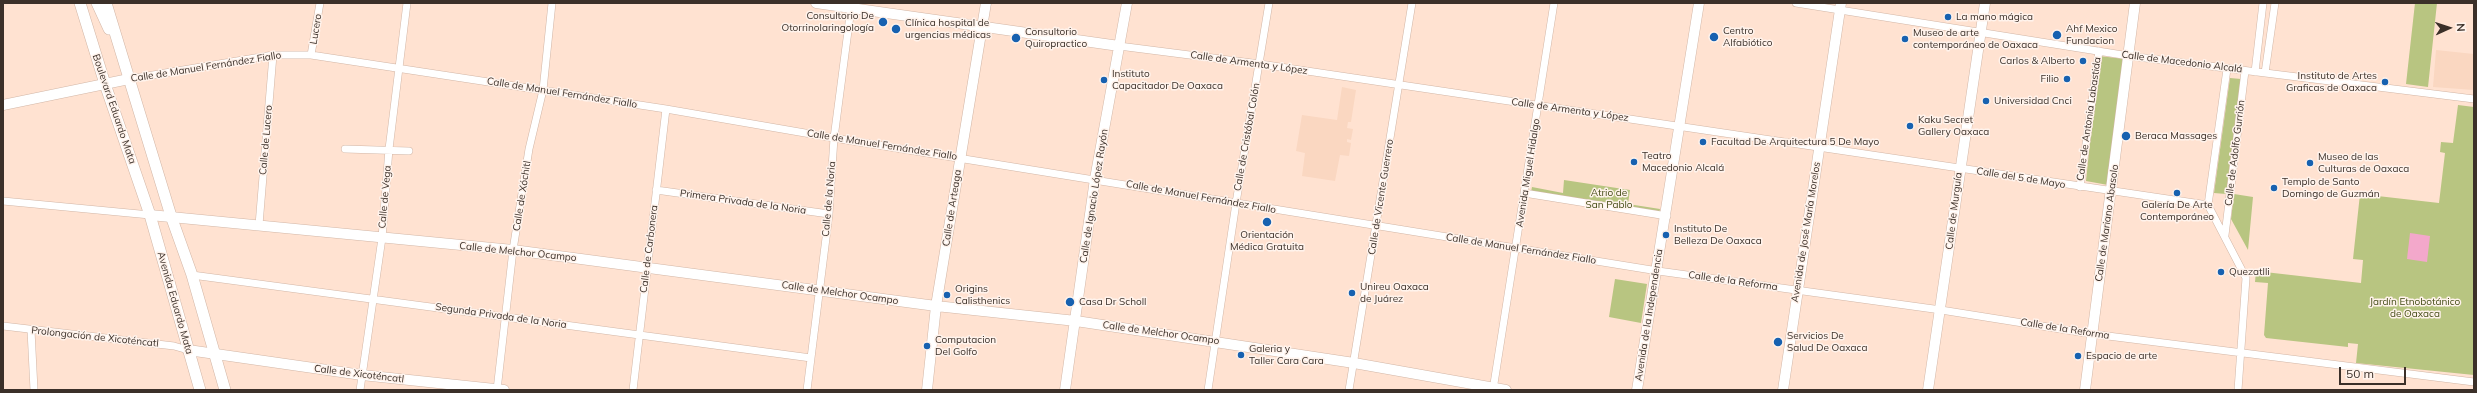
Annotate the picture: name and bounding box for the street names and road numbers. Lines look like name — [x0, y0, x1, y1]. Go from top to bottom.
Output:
street label: Lucero — [308, 13, 324, 45]
street label: Calle de Manuel Fernández Fiallo — [130, 49, 282, 85]
street label: Calle de Armenta y López — [1190, 49, 1308, 77]
street label: Calle de Macedonio Alcalá — [2121, 49, 2243, 75]
street label: Boulevard Eduardo Mata — [90, 53, 138, 165]
street label: Calle de Antonia Labastida — [2074, 56, 2104, 182]
street label: Calle de Manuel Fernández Fiallo — [486, 75, 638, 111]
street label: Calle de Cristóbal Colón — [1232, 82, 1262, 192]
street label: Calle de Armenta y López — [1511, 96, 1629, 124]
street label: Calle de Adolfo Gurrión — [2223, 99, 2247, 207]
street label: Calle de Lucero — [257, 104, 275, 176]
street label: Avenida Miguel Hidalgo — [1513, 118, 1543, 228]
street label: Calle de Manuel Fernández Fiallo — [806, 127, 958, 163]
street label: Calle de Ignacio López Rayón — [1077, 128, 1111, 264]
street label: Calle de Vicente Guerrero — [1366, 138, 1396, 256]
street label: Calle de Xóchitl — [511, 160, 533, 232]
street label: Calle de la Noria — [820, 161, 838, 237]
street label: Avenida de José María Morelos — [1789, 161, 1823, 303]
street label: Calle de Mariano Abasolo — [2093, 164, 2121, 282]
street label: Calle de Vega — [376, 165, 394, 229]
street label: Calle del 5 de Mayo — [1976, 165, 2066, 191]
street label: Calle de Arteaga — [940, 169, 964, 247]
street label: Calle de Murguía — [1943, 172, 1965, 250]
street label: Calle de Manuel Fernández Fiallo — [1125, 178, 1277, 216]
street label: Primera Privada de la Noria — [679, 187, 807, 217]
street label: Calle de Carbonera — [638, 204, 660, 294]
street label: Calle de Manuel Fernández Fiallo — [1445, 231, 1597, 267]
street label: Calle de Melchor Ocampo — [459, 240, 577, 264]
street label: Avenida de la Independencia — [1633, 248, 1665, 382]
street label: Avenida Eduardo Mata — [155, 250, 195, 356]
street label: Calle de la Reforma — [1688, 269, 1778, 293]
street label: Calle de Melchor Ocampo — [781, 279, 899, 307]
street label: Segunda Privada de la Noria — [435, 301, 567, 331]
street label: Calle de la Reforma — [2020, 316, 2110, 342]
street label: Calle de Melchor Ocampo — [1102, 319, 1220, 347]
street label: Prolongación de Xicoténcatl — [31, 324, 159, 350]
street label: Calle de Xicoténcatl — [313, 363, 405, 385]

